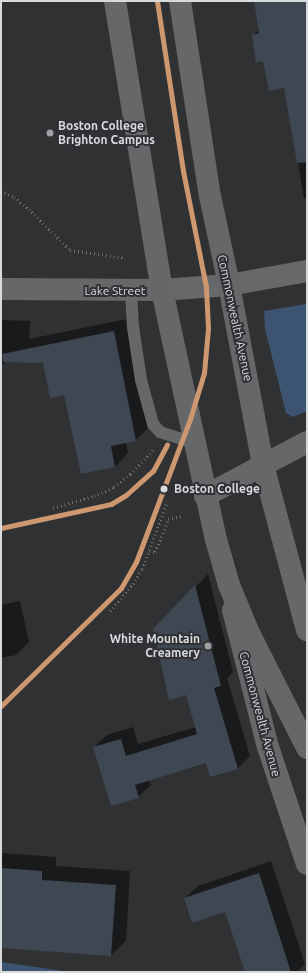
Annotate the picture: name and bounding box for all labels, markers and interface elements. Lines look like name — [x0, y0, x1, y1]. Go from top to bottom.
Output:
place label: Boston College Brighton Campus — [58, 119, 155, 147]
marker: Boston College Brighton Campus — [45, 128, 55, 138]
street label: Commonwealth Avenue — [215, 253, 255, 383]
street label: Lake Street — [84, 284, 146, 298]
marker: Boston College — [157, 482, 171, 496]
place label: Boston College — [174, 482, 260, 496]
place label: White Mountain Creamery — [110, 632, 200, 660]
marker: White Mountain Creamery — [203, 641, 213, 651]
street label: Commonwealth Avenue — [236, 650, 284, 778]

